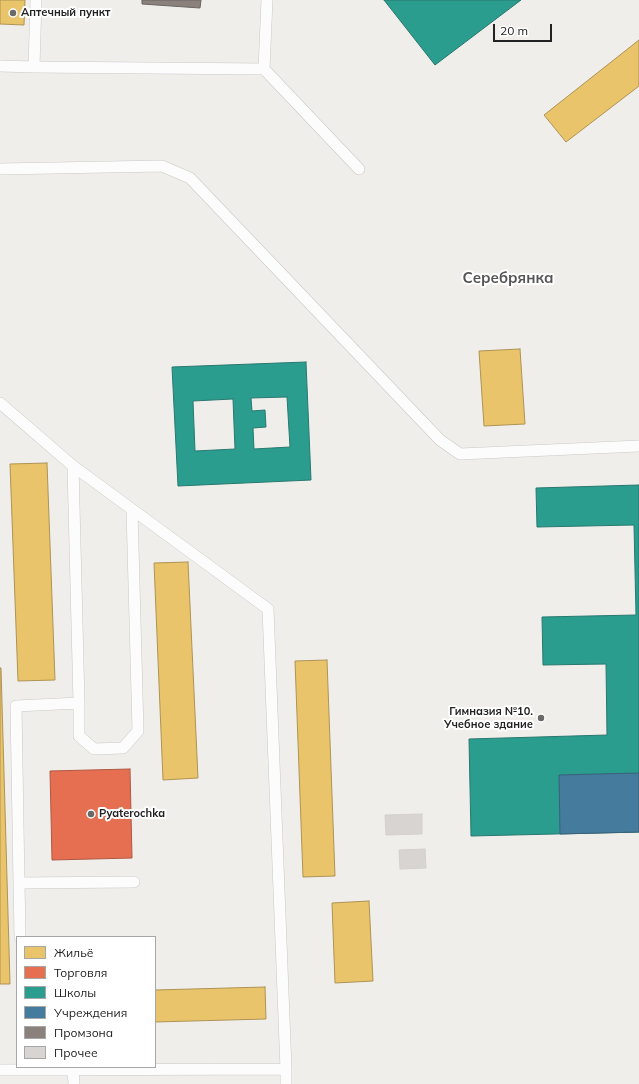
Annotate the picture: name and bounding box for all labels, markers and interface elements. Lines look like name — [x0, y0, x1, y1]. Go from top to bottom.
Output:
place label: Аптечный пункт — [21, 6, 110, 20]
marker: Аптечный пункт — [8, 8, 18, 18]
scale bar — [495, 16, 554, 42]
text: 20 m — [500, 23, 528, 38]
district label: Серебрянка — [463, 269, 553, 287]
place label: Гимназия №10. Учебное здание — [444, 705, 533, 731]
marker: Гимназия №10. Учебное здание — [536, 713, 546, 723]
place label: Pyaterochka — [99, 807, 165, 821]
marker: Pyaterochka — [86, 809, 96, 819]
legend — [16, 936, 156, 1068]
text: Жильё — [54, 945, 93, 960]
text: Торговля — [54, 965, 107, 980]
text: Школы — [54, 985, 96, 1000]
text: Учреждения — [54, 1005, 127, 1020]
text: Промзона — [54, 1025, 113, 1040]
text: Прочее — [54, 1045, 98, 1060]

